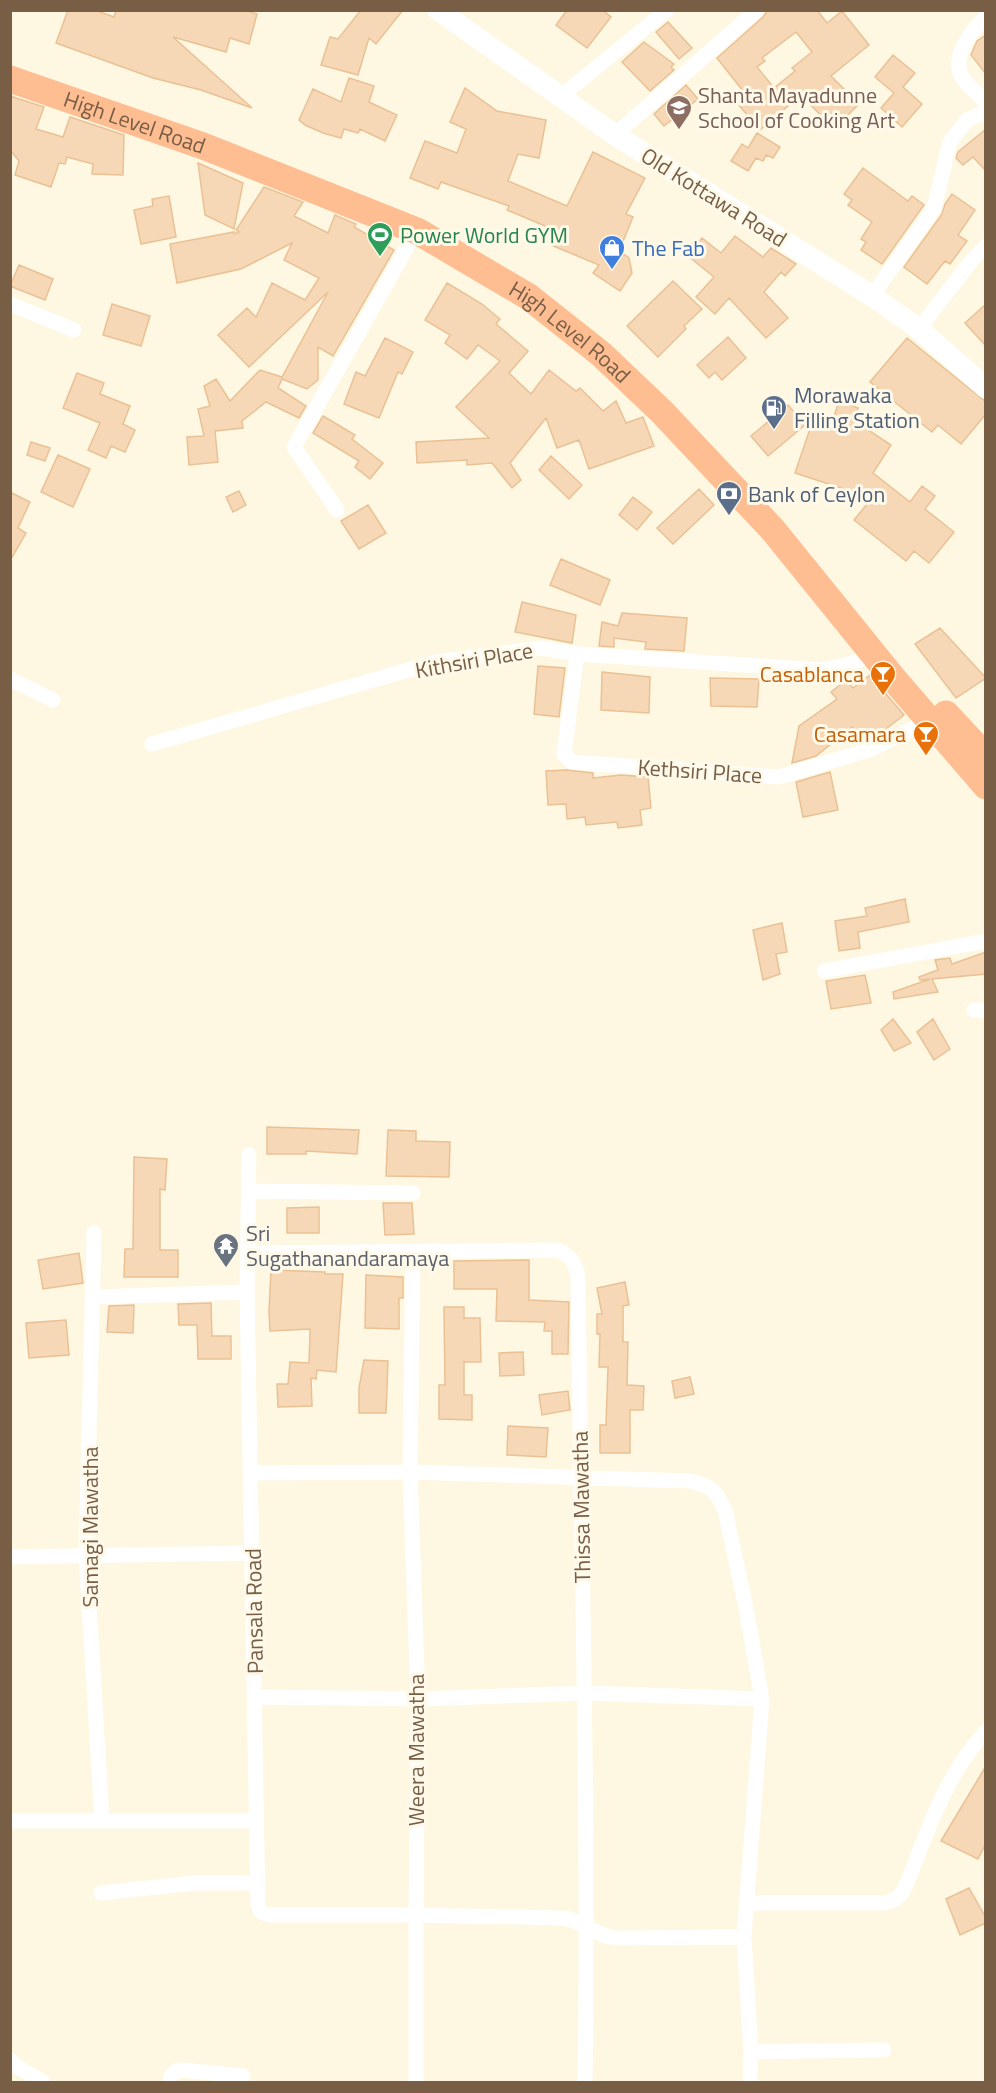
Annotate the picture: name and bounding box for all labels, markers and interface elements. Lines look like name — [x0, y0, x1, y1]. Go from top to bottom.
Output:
place label: Shanta Mayadunne School of Cooking Art — [698, 78, 895, 137]
street label: High Level Road — [59, 82, 210, 163]
school or university icon: Shanta Mayadunne School of Cooking Art — [664, 93, 694, 131]
street label: Old Kottawa Road — [634, 138, 794, 256]
place label: Power World GYM — [400, 218, 568, 252]
sports icon: Power World GYM — [365, 220, 395, 258]
place label: The Fab — [632, 231, 705, 265]
shop icon: The Fab — [597, 233, 627, 271]
street label: High Level Road — [503, 272, 639, 391]
place label: Morawaka Filling Station — [794, 378, 920, 437]
fuel station icon: Morawaka Filling Station — [759, 393, 789, 431]
place label: Bank of Ceylon — [748, 477, 885, 511]
bank icon: Bank of Ceylon — [714, 479, 744, 517]
street label: Kithsiri Place — [412, 633, 536, 687]
place label: Casablanca — [760, 657, 864, 691]
bar icon: Casablanca — [868, 659, 898, 697]
place label: Casamara — [814, 717, 906, 751]
bar icon: Casamara — [911, 719, 941, 757]
street label: Kethsiri Place — [637, 750, 763, 792]
place label: Sri Sugathanandaramaya — [246, 1216, 449, 1275]
temple icon: Sri Sugathanandaramaya — [211, 1231, 241, 1269]
street label: Thissa Mawatha — [563, 1431, 599, 1583]
street label: Samagi Mawatha — [73, 1446, 107, 1608]
street label: Pansala Road — [236, 1548, 272, 1674]
street label: Weera Mawatha — [399, 1674, 433, 1826]

